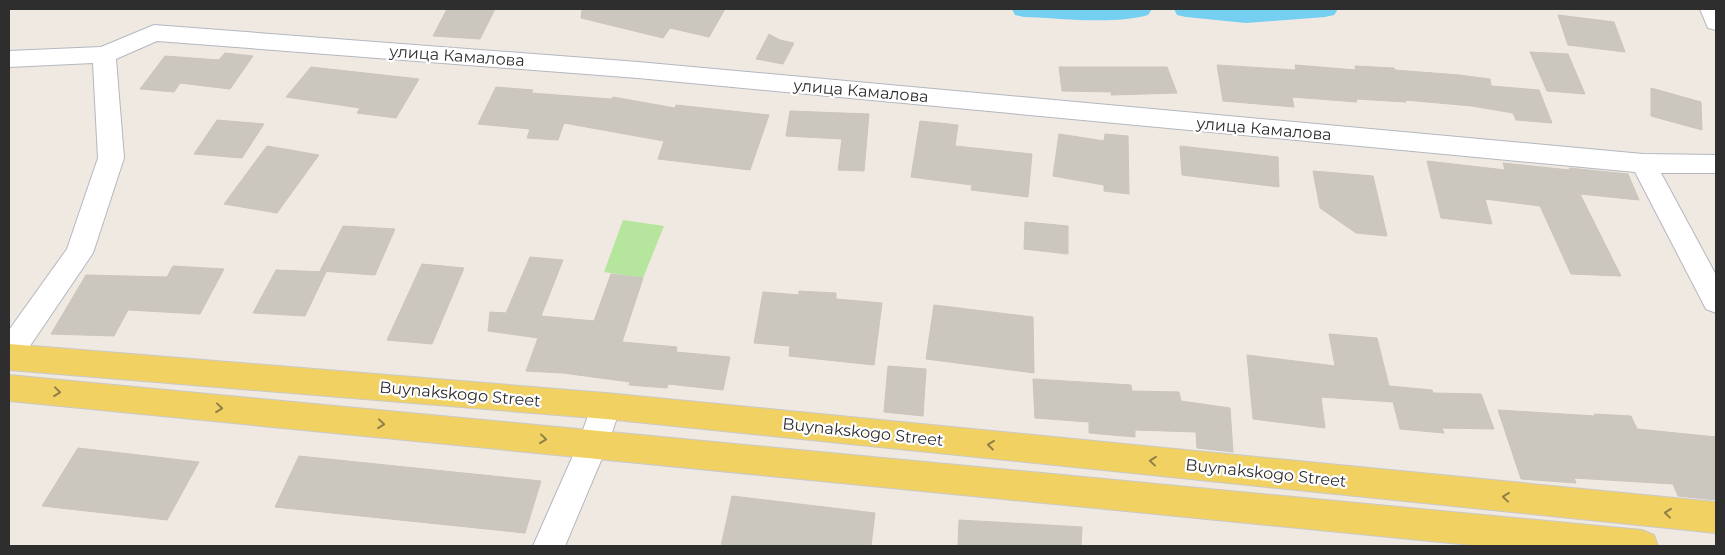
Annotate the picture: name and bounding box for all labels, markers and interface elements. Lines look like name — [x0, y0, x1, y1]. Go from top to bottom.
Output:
street label: улица Камалова — [388, 42, 525, 70]
street label: улица Камалова — [792, 76, 929, 106]
street label: улица Камалова — [1195, 114, 1332, 144]
street label: Buynakskogo Street — [379, 377, 542, 411]
one-way arrow — [54, 387, 62, 398]
one-way arrow — [215, 402, 223, 413]
street label: Buynakskogo Street — [782, 414, 945, 450]
one-way arrow — [377, 418, 385, 429]
one-way arrow — [539, 433, 547, 444]
one-way arrow — [987, 440, 995, 451]
street label: Buynakskogo Street — [1185, 455, 1348, 491]
one-way arrow — [1149, 456, 1157, 467]
one-way arrow — [1502, 492, 1510, 503]
one-way arrow — [1663, 508, 1671, 519]

